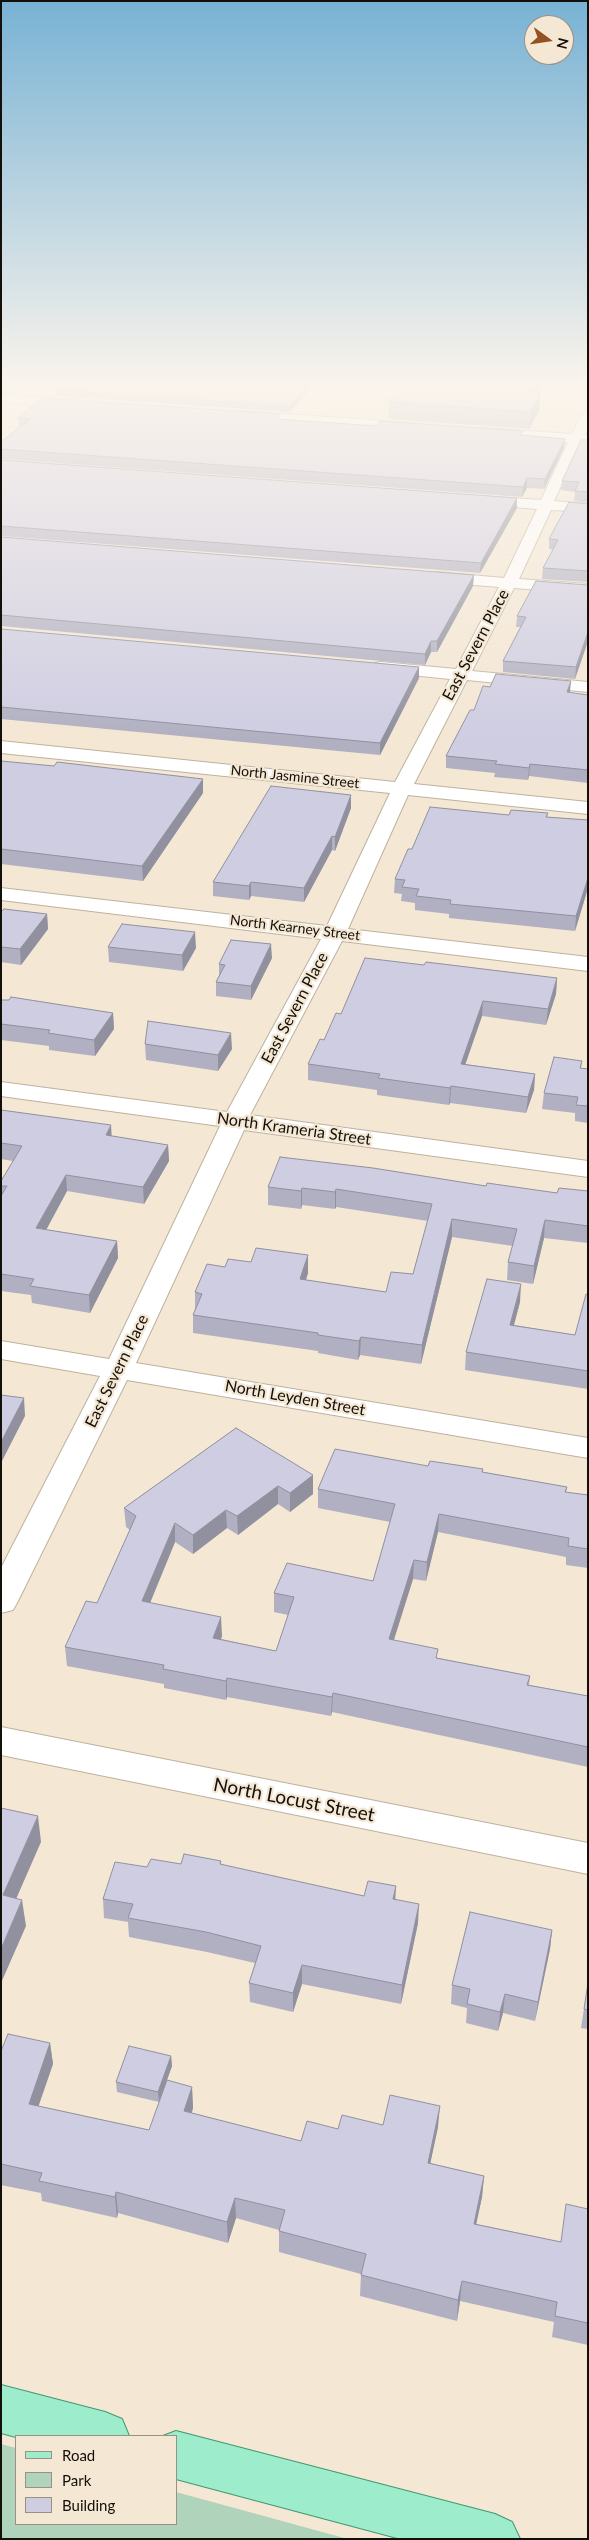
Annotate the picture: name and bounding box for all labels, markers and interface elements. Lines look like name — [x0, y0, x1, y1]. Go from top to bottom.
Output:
north arrow — [524, 15, 574, 65]
text: N — [554, 36, 573, 51]
street label: East Severn Place — [439, 586, 513, 704]
street label: North Jasmine Street — [230, 762, 360, 792]
street label: North Kearney Street — [229, 912, 361, 944]
street label: East Severn Place — [258, 949, 332, 1067]
street label: North Krameria Street — [216, 1109, 372, 1149]
street label: East Severn Place — [81, 1311, 153, 1431]
street label: North Leyden Street — [223, 1376, 367, 1420]
street label: North Locust Street — [212, 1773, 376, 1827]
legend — [15, 2435, 178, 2525]
text: Road — [62, 2446, 95, 2464]
text: Park — [62, 2471, 91, 2489]
text: Building — [62, 2496, 115, 2514]

